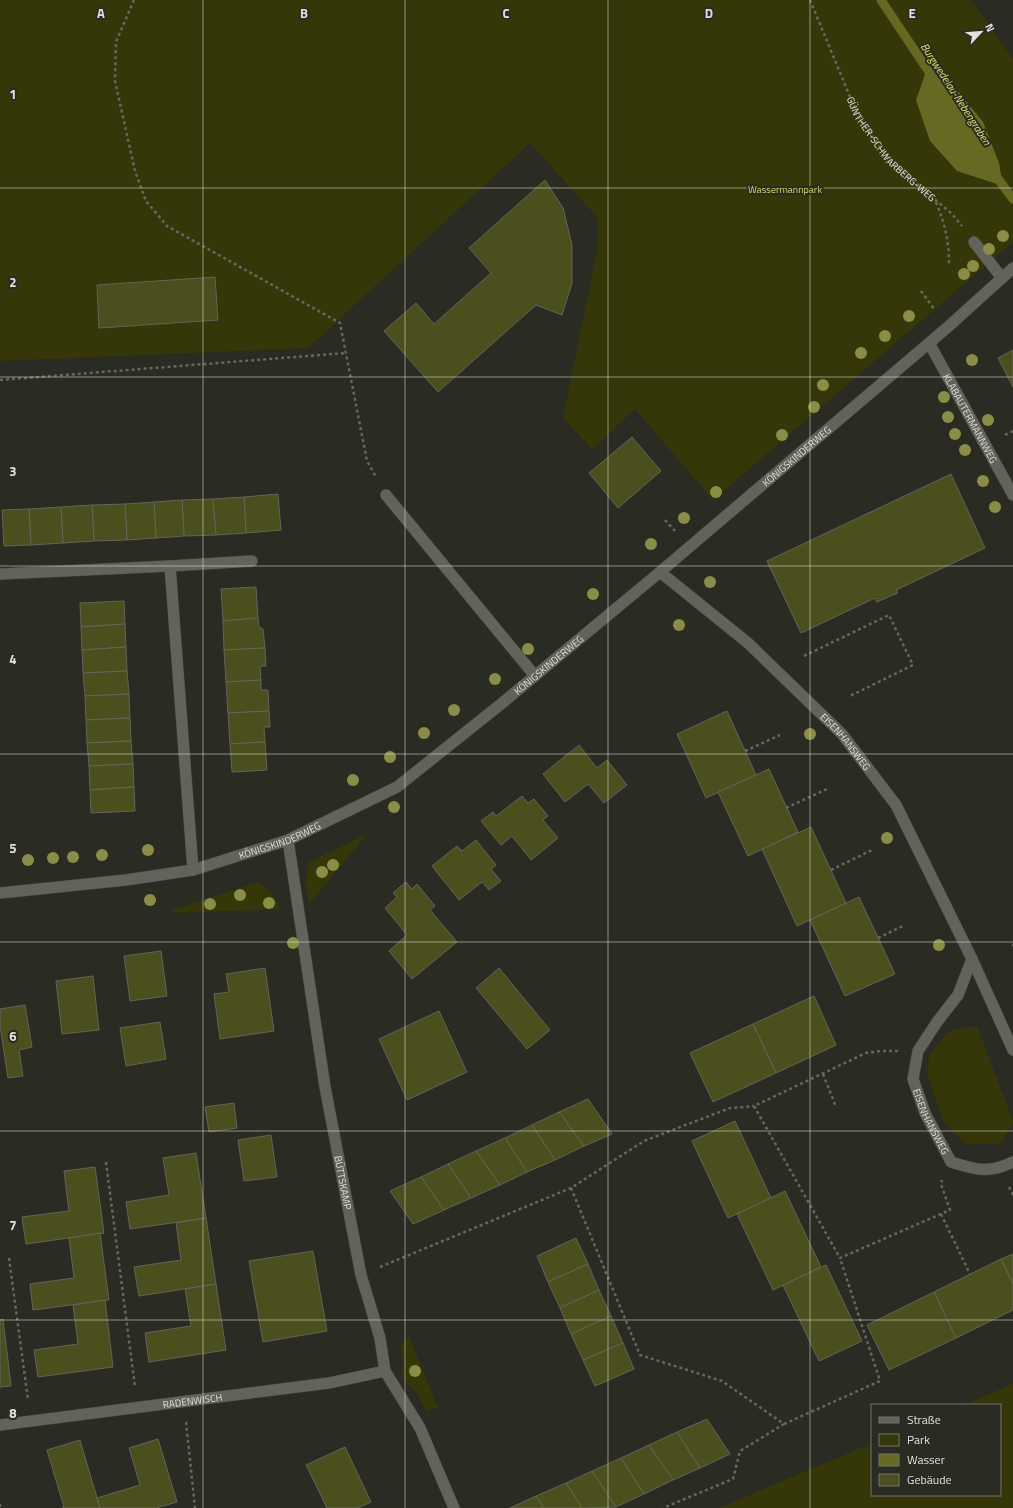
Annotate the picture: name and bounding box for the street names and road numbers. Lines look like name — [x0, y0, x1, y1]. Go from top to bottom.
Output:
street label: GÜNTHER-SCHWARBERG-WEG — [843, 94, 939, 205]
street label: KLABAUTERMANNWEG — [939, 371, 1001, 466]
street label: KÖNIGSKINDERWEG — [759, 423, 834, 490]
street label: KÖNIGSKINDERWEG — [511, 632, 587, 698]
street label: EISENHANSWEG — [817, 710, 874, 774]
street label: KÖNIGSKINDERWEG — [237, 818, 323, 863]
street label: EISENHANSWEG — [909, 1087, 953, 1157]
street label: BÜTTSKAMP — [330, 1154, 355, 1211]
street label: RADENWISCH — [162, 1390, 223, 1412]

